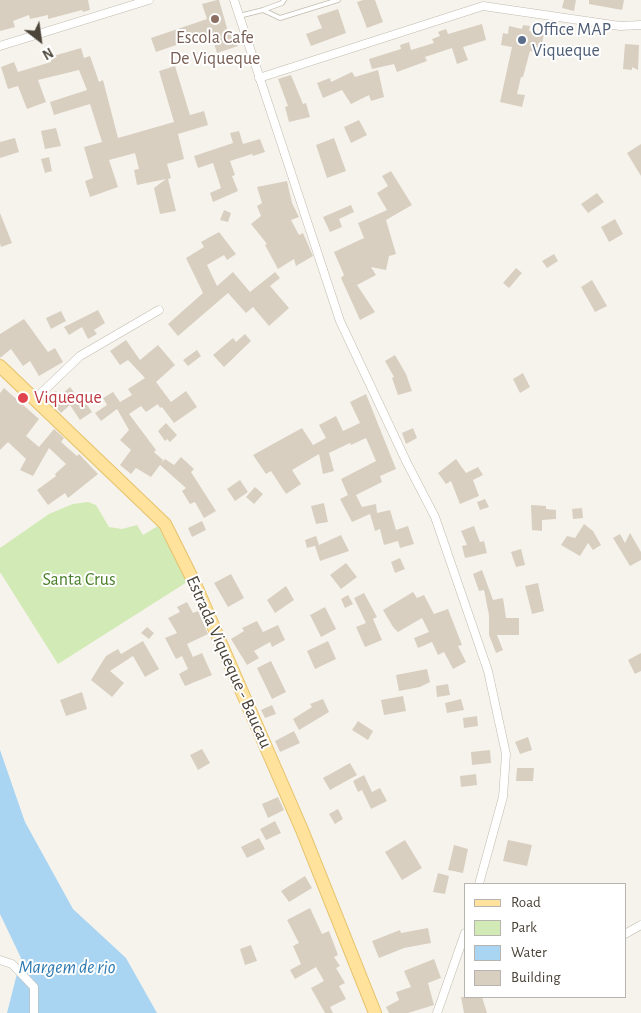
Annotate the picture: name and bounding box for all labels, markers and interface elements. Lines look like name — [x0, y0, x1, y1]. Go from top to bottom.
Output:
marker: Escola Cafe De Viqueque — [209, 13, 221, 25]
north arrow — [15, 15, 65, 65]
place label: Office MAP Viqueque — [532, 19, 611, 62]
place label: Escola Cafe De Viqueque — [170, 27, 260, 70]
marker: Office MAP Viqueque — [516, 34, 528, 46]
text: N — [40, 44, 55, 61]
place label: Viqueque — [34, 387, 102, 409]
marker: Viqueque — [16, 391, 30, 405]
park label: Santa Crus — [42, 569, 116, 591]
street label: Estrada Viqueque - Baucau — [181, 573, 277, 751]
legend — [463, 883, 626, 998]
text: Road — [511, 895, 541, 910]
text: Park — [511, 920, 537, 935]
text: Water — [511, 945, 547, 960]
water label: Margem de rio — [19, 956, 115, 978]
text: Building — [511, 970, 561, 985]

